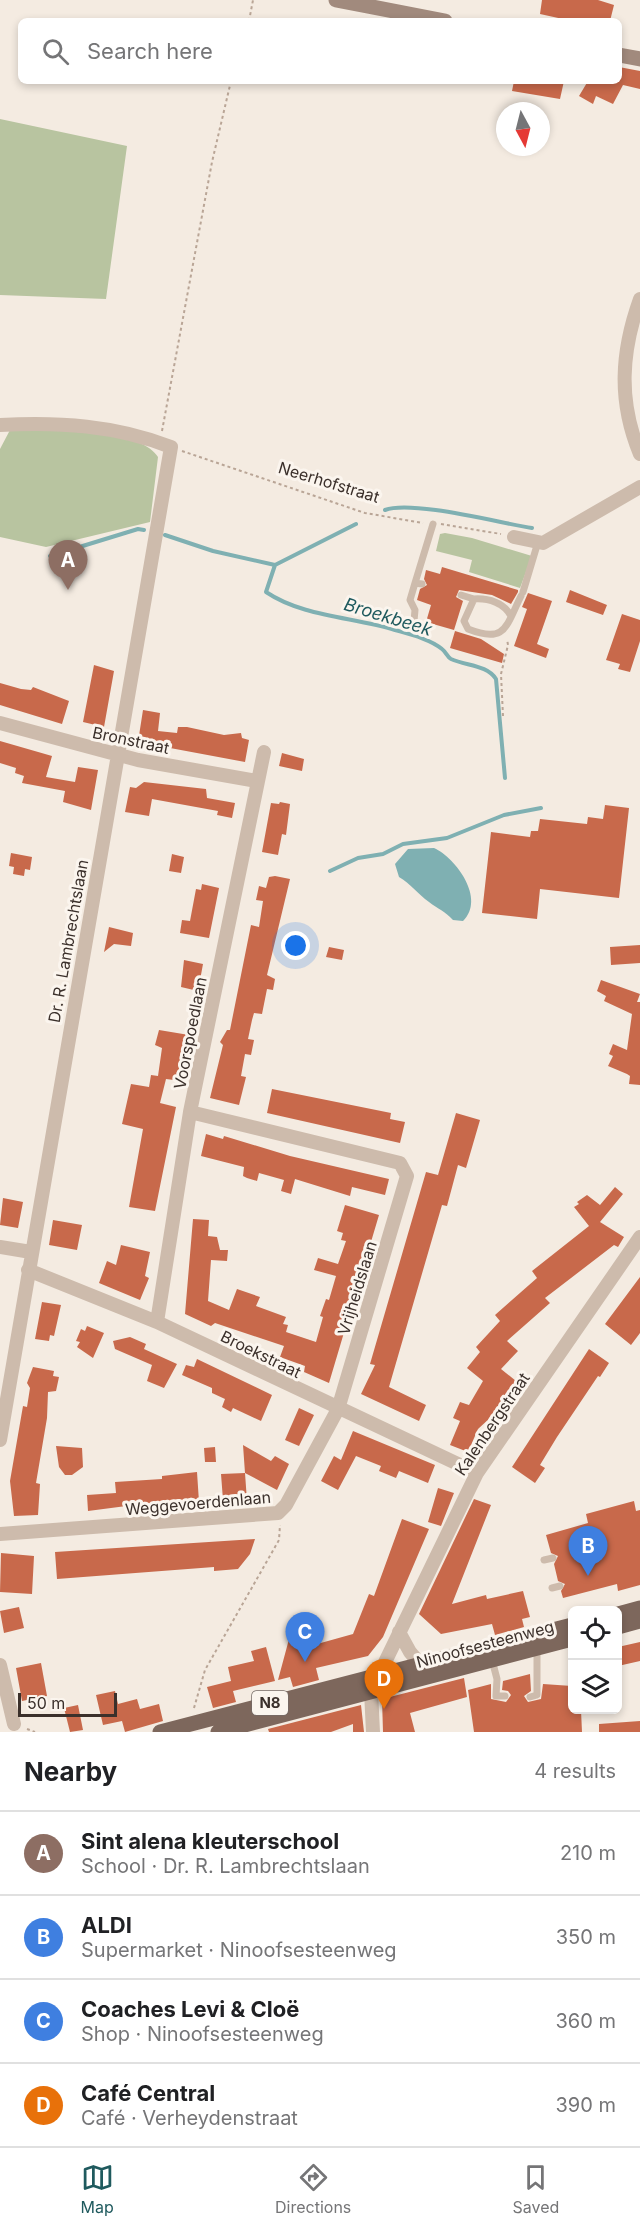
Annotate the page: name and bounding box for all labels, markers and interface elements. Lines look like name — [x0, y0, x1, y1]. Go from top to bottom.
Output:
search box — [18, 18, 622, 84]
icon: search — [39, 35, 72, 68]
text: Search here — [87, 38, 213, 64]
north arrow — [496, 102, 550, 156]
street label: Neerhofstraat — [276, 457, 382, 507]
pin: A — [48, 540, 88, 590]
water label: Broekbeek — [342, 593, 436, 640]
street label: Bronstraat — [91, 722, 171, 758]
street label: Dr. R. Lambrechtslaan — [44, 858, 92, 1024]
your location — [281, 931, 310, 960]
street label: Voorspoedlaan — [169, 975, 211, 1091]
street label: Vrijheidslaan — [333, 1239, 381, 1337]
street label: Broekstraat — [218, 1326, 304, 1382]
street label: Kalenbergstraat — [450, 1369, 534, 1479]
street label: Weggevoerdenlaan — [124, 1487, 272, 1519]
pin: B — [568, 1526, 608, 1576]
map controls — [568, 1606, 622, 1714]
button: locate — [568, 1606, 622, 1660]
pin: C — [286, 1612, 324, 1662]
street label: Ninoofsesteenweg — [414, 1616, 556, 1672]
pin: D — [364, 1660, 404, 1709]
button: layers — [568, 1660, 622, 1714]
scale bar — [18, 1690, 117, 1718]
road number: N8 — [252, 1691, 288, 1715]
text: 50 m — [27, 1693, 65, 1713]
text: Nearby — [24, 1756, 117, 1787]
text: 4 results — [534, 1759, 616, 1783]
text: Sint alena kleuterschool — [81, 1828, 339, 1854]
text: A — [36, 1841, 51, 1865]
text: 210 m — [560, 1841, 616, 1865]
text: School · Dr. R. Lambrechtslaan — [81, 1854, 370, 1878]
text: ALDI — [81, 1912, 132, 1938]
text: B — [37, 1925, 50, 1949]
text: 350 m — [556, 1925, 616, 1949]
text: Supermarket · Ninoofsesteenweg — [81, 1938, 397, 1962]
text: Coaches Levi & Cloë — [81, 1996, 299, 2022]
text: C — [36, 2009, 51, 2033]
text: 360 m — [555, 2009, 616, 2033]
text: Shop · Ninoofsesteenweg — [81, 2022, 324, 2046]
text: Café Central — [81, 2080, 215, 2106]
text: D — [36, 2093, 51, 2117]
text: 390 m — [555, 2093, 616, 2117]
text: Café · Verheydenstraat — [81, 2106, 298, 2130]
tab: Map — [81, 2161, 114, 2217]
tab: Directions — [275, 2161, 351, 2217]
tab: Saved — [513, 2161, 559, 2217]

